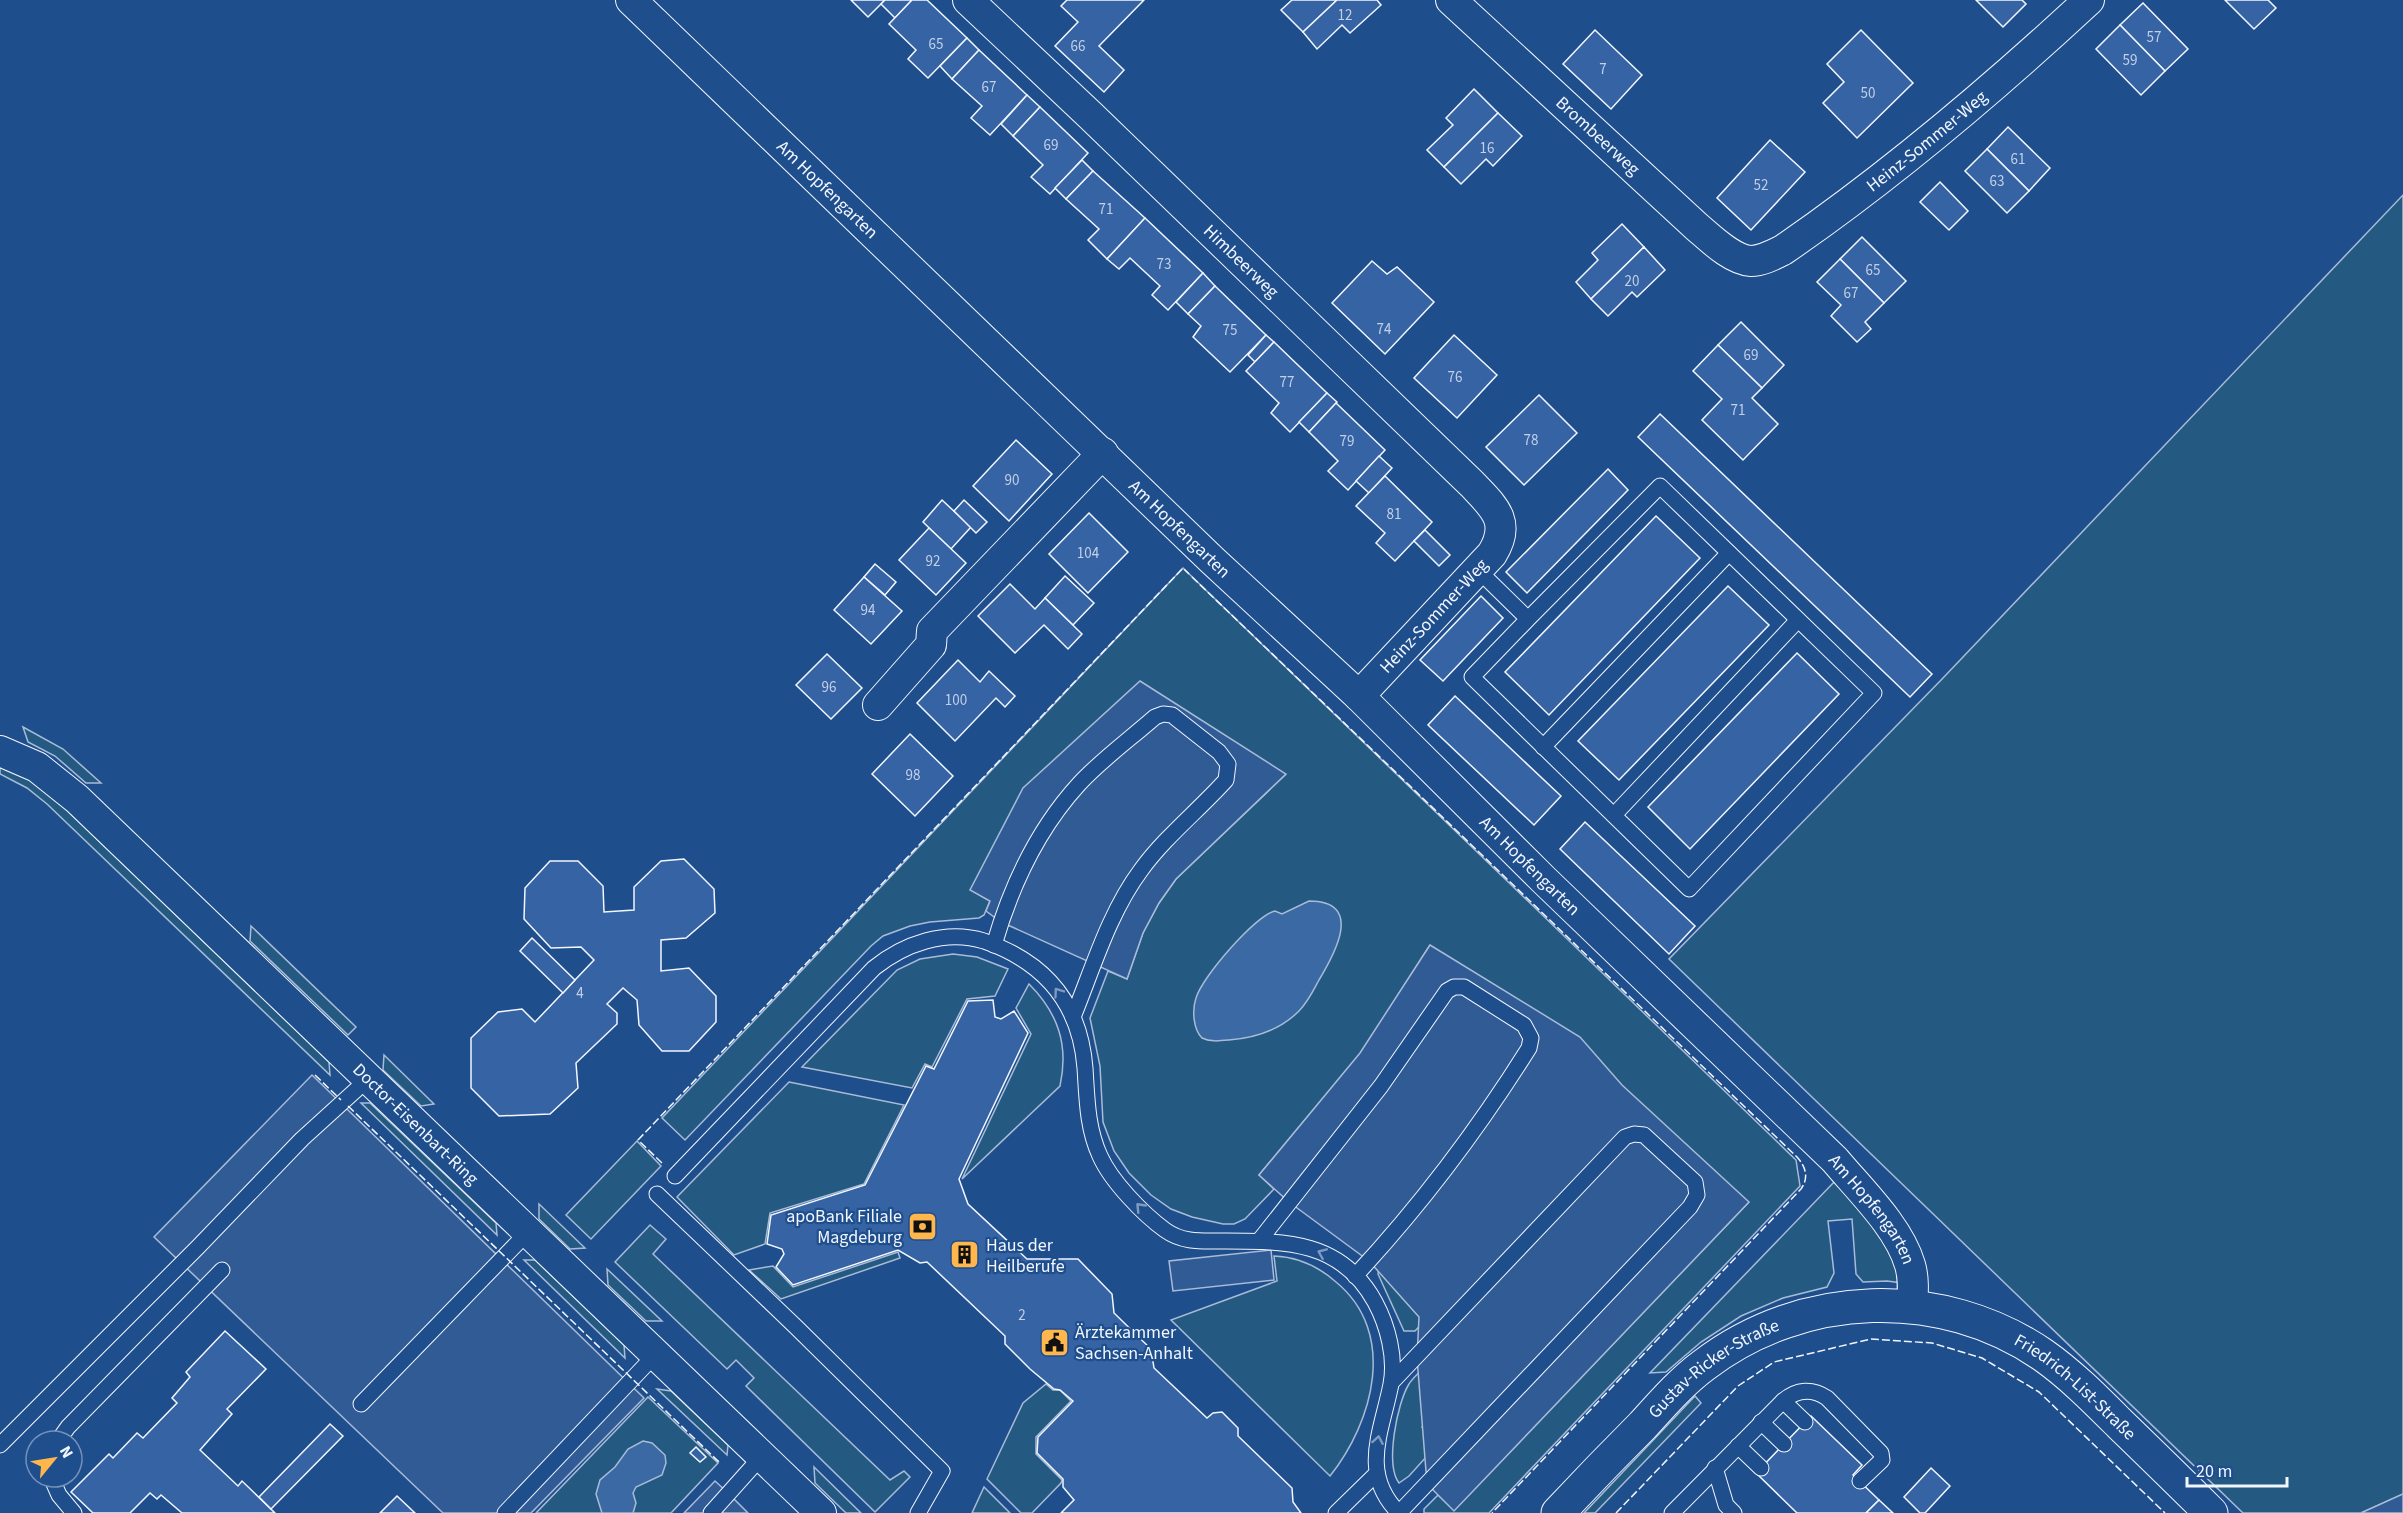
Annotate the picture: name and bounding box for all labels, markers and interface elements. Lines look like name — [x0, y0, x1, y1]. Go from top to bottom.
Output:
house number: 12 — [1338, 5, 1352, 26]
house number: 57 — [2147, 27, 2161, 48]
house number: 65 — [929, 34, 943, 55]
house number: 66 — [1071, 36, 1085, 57]
house number: 59 — [2123, 50, 2137, 71]
house number: 7 — [1599, 59, 1607, 80]
house number: 67 — [982, 77, 996, 98]
house number: 50 — [1861, 83, 1875, 104]
street label: Heinz-Sommer-Weg — [1861, 84, 1992, 198]
street label: Brombeerweg — [1550, 90, 1646, 181]
street label: Am Hopfengarten — [771, 135, 884, 244]
house number: 69 — [1044, 135, 1058, 156]
house number: 16 — [1480, 138, 1494, 159]
house number: 61 — [2011, 149, 2025, 170]
house number: 63 — [1990, 171, 2004, 192]
house number: 52 — [1754, 175, 1768, 196]
house number: 71 — [1099, 199, 1113, 220]
street label: Himbeerweg — [1198, 219, 1285, 304]
house number: 73 — [1157, 254, 1171, 275]
house number: 65 — [1866, 260, 1880, 281]
house number: 20 — [1625, 271, 1639, 292]
house number: 67 — [1844, 283, 1858, 304]
house number: 74 — [1377, 319, 1392, 340]
house number: 75 — [1223, 320, 1237, 341]
house number: 69 — [1744, 345, 1758, 366]
house number: 76 — [1448, 367, 1462, 388]
house number: 77 — [1280, 372, 1294, 393]
house number: 71 — [1731, 400, 1745, 421]
house number: 78 — [1524, 430, 1538, 451]
house number: 79 — [1340, 431, 1354, 452]
house number: 90 — [1005, 470, 1019, 491]
street label: Am Hopfengarten — [1123, 474, 1236, 584]
house number: 81 — [1387, 504, 1401, 525]
house number: 104 — [1077, 543, 1100, 564]
house number: 92 — [926, 551, 940, 572]
street label: Heinz-Sommer-Weg — [1374, 553, 1494, 679]
house number: 94 — [861, 600, 876, 621]
house number: 96 — [822, 677, 836, 698]
house number: 100 — [945, 690, 967, 711]
house number: 98 — [906, 765, 920, 786]
street label: Am Hopfengarten — [1474, 810, 1586, 921]
house number: 4 — [576, 983, 584, 1004]
one-way arrow — [1054, 988, 1065, 999]
street label: Doctor-Eisenbart-Ring — [347, 1058, 484, 1191]
street label: Am Hopfengarten — [1823, 1149, 1921, 1268]
one-way arrow — [1137, 1203, 1148, 1214]
place label: apoBank Filiale Magdeburg — [786, 1204, 902, 1250]
bank icon: apoBank Filiale Magdeburg — [907, 1210, 939, 1242]
place label: Haus der Heilberufe — [986, 1233, 1065, 1279]
building icon: Haus der Heilberufe — [949, 1239, 981, 1271]
one-way arrow — [1317, 1248, 1328, 1260]
house number: 2 — [1018, 1305, 1026, 1326]
street label: Gustav-Ricker-Straße — [1642, 1312, 1783, 1424]
place label: Ärztekammer Sachsen-Anhalt — [1075, 1320, 1193, 1366]
public building icon: Ärztekammer Sachsen-Anhalt — [1038, 1326, 1070, 1358]
street label: Friedrich-List-Straße — [2010, 1328, 2142, 1446]
north arrow — [24, 1429, 84, 1489]
one-way arrow — [1372, 1435, 1384, 1445]
text: N — [54, 1442, 78, 1462]
scale bar — [2187, 1450, 2288, 1488]
text: 20 m — [2196, 1459, 2232, 1484]

